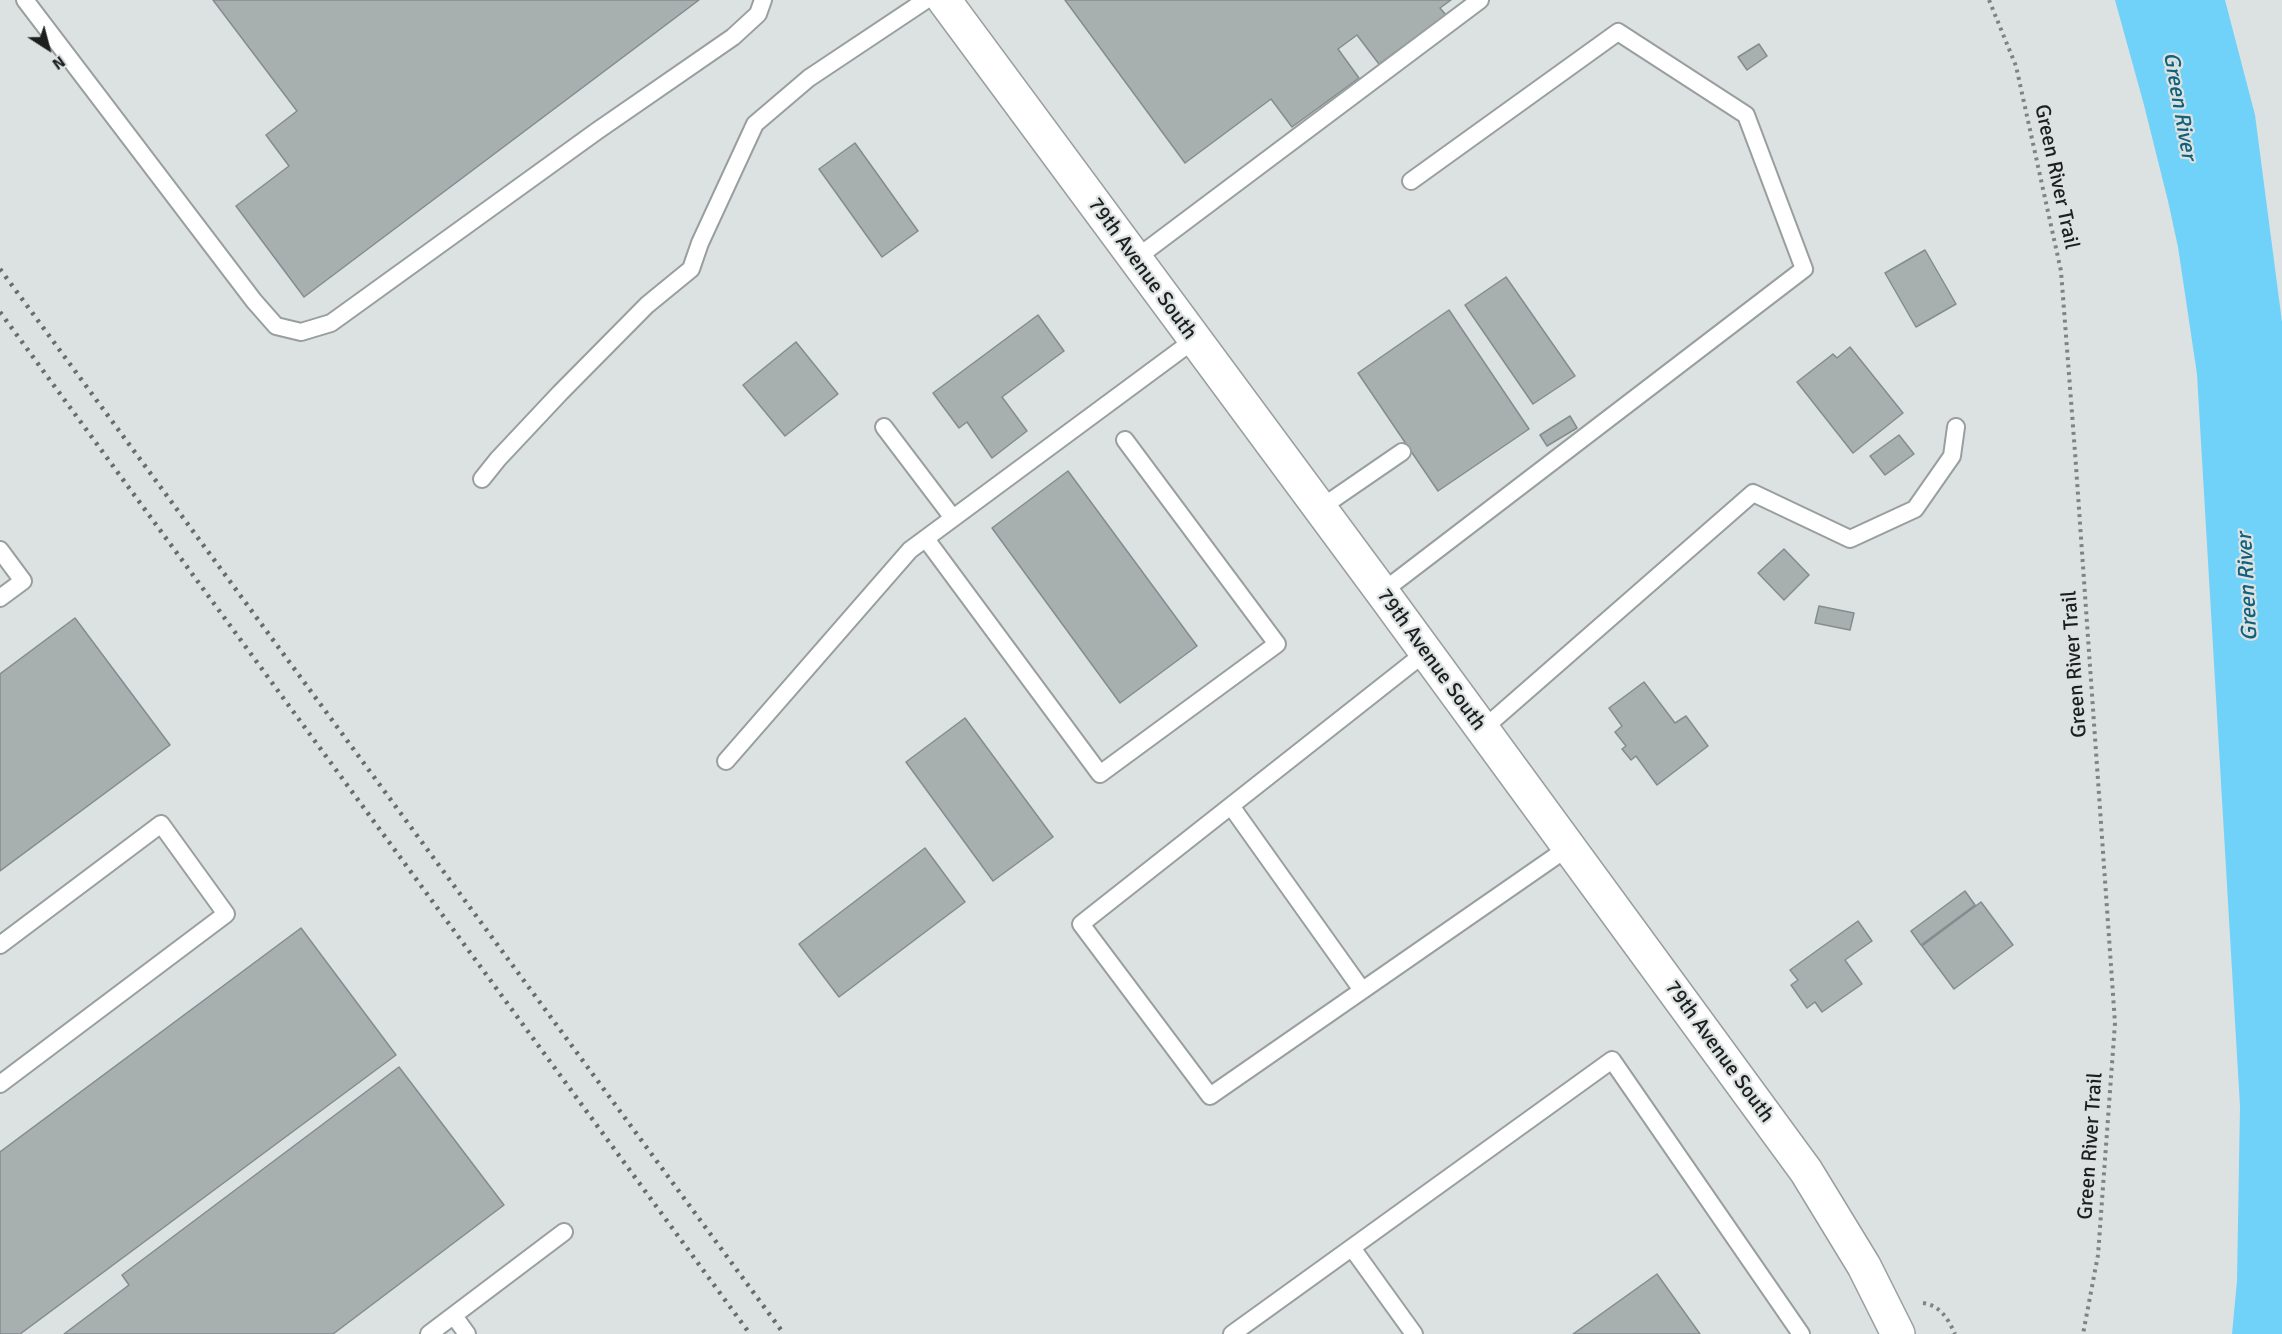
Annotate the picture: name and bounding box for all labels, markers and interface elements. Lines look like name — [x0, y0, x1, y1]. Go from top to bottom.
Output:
north arrow — [18, 18, 78, 78]
water label: Green River — [2157, 50, 2201, 162]
text: N — [48, 51, 69, 74]
street label: Green River Trail — [2028, 102, 2084, 252]
street label: 79th Avenue South — [1082, 193, 1202, 345]
water label: Green River — [2232, 532, 2264, 642]
street label: 79th Avenue South — [1371, 584, 1491, 736]
street label: Green River Trail — [2057, 590, 2093, 738]
street label: 79th Avenue South — [1659, 976, 1779, 1128]
street label: Green River Trail — [2073, 1072, 2109, 1220]

